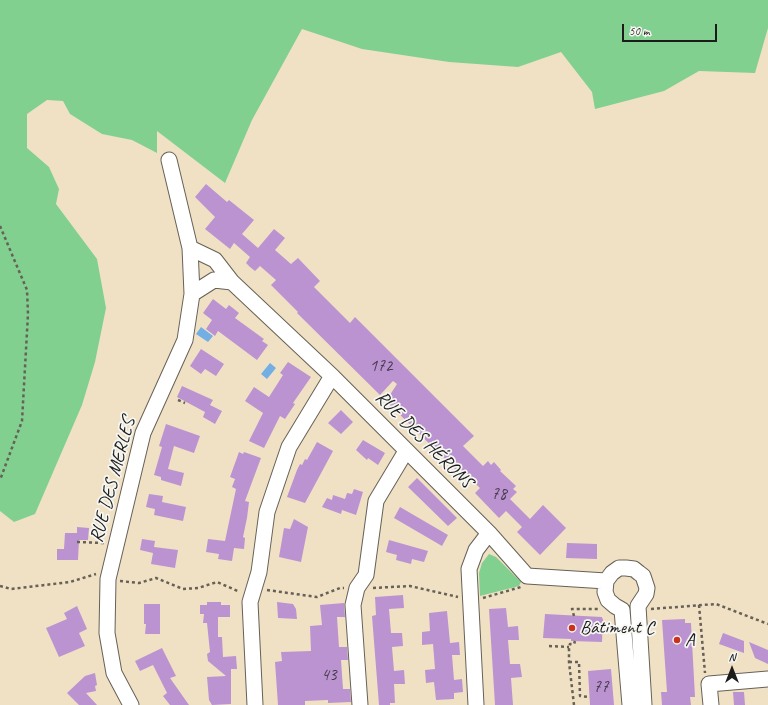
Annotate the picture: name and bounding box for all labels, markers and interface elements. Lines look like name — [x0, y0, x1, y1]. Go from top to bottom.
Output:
scale bar — [624, 16, 719, 42]
text: 50 m — [629, 23, 649, 39]
house number: 172 — [370, 357, 392, 377]
street label: RUE DES HÉRONS — [370, 386, 478, 494]
street label: RUE DES MERLES — [85, 415, 141, 545]
house number: 78 — [491, 485, 507, 505]
place label: Bâtiment C — [580, 617, 654, 639]
marker: Bâtiment C — [567, 623, 577, 633]
place label: A — [685, 629, 695, 651]
marker: A — [672, 635, 682, 645]
north arrow — [712, 649, 752, 689]
text: N — [729, 650, 735, 664]
house number: 43 — [321, 666, 337, 686]
house number: 77 — [593, 678, 609, 698]

